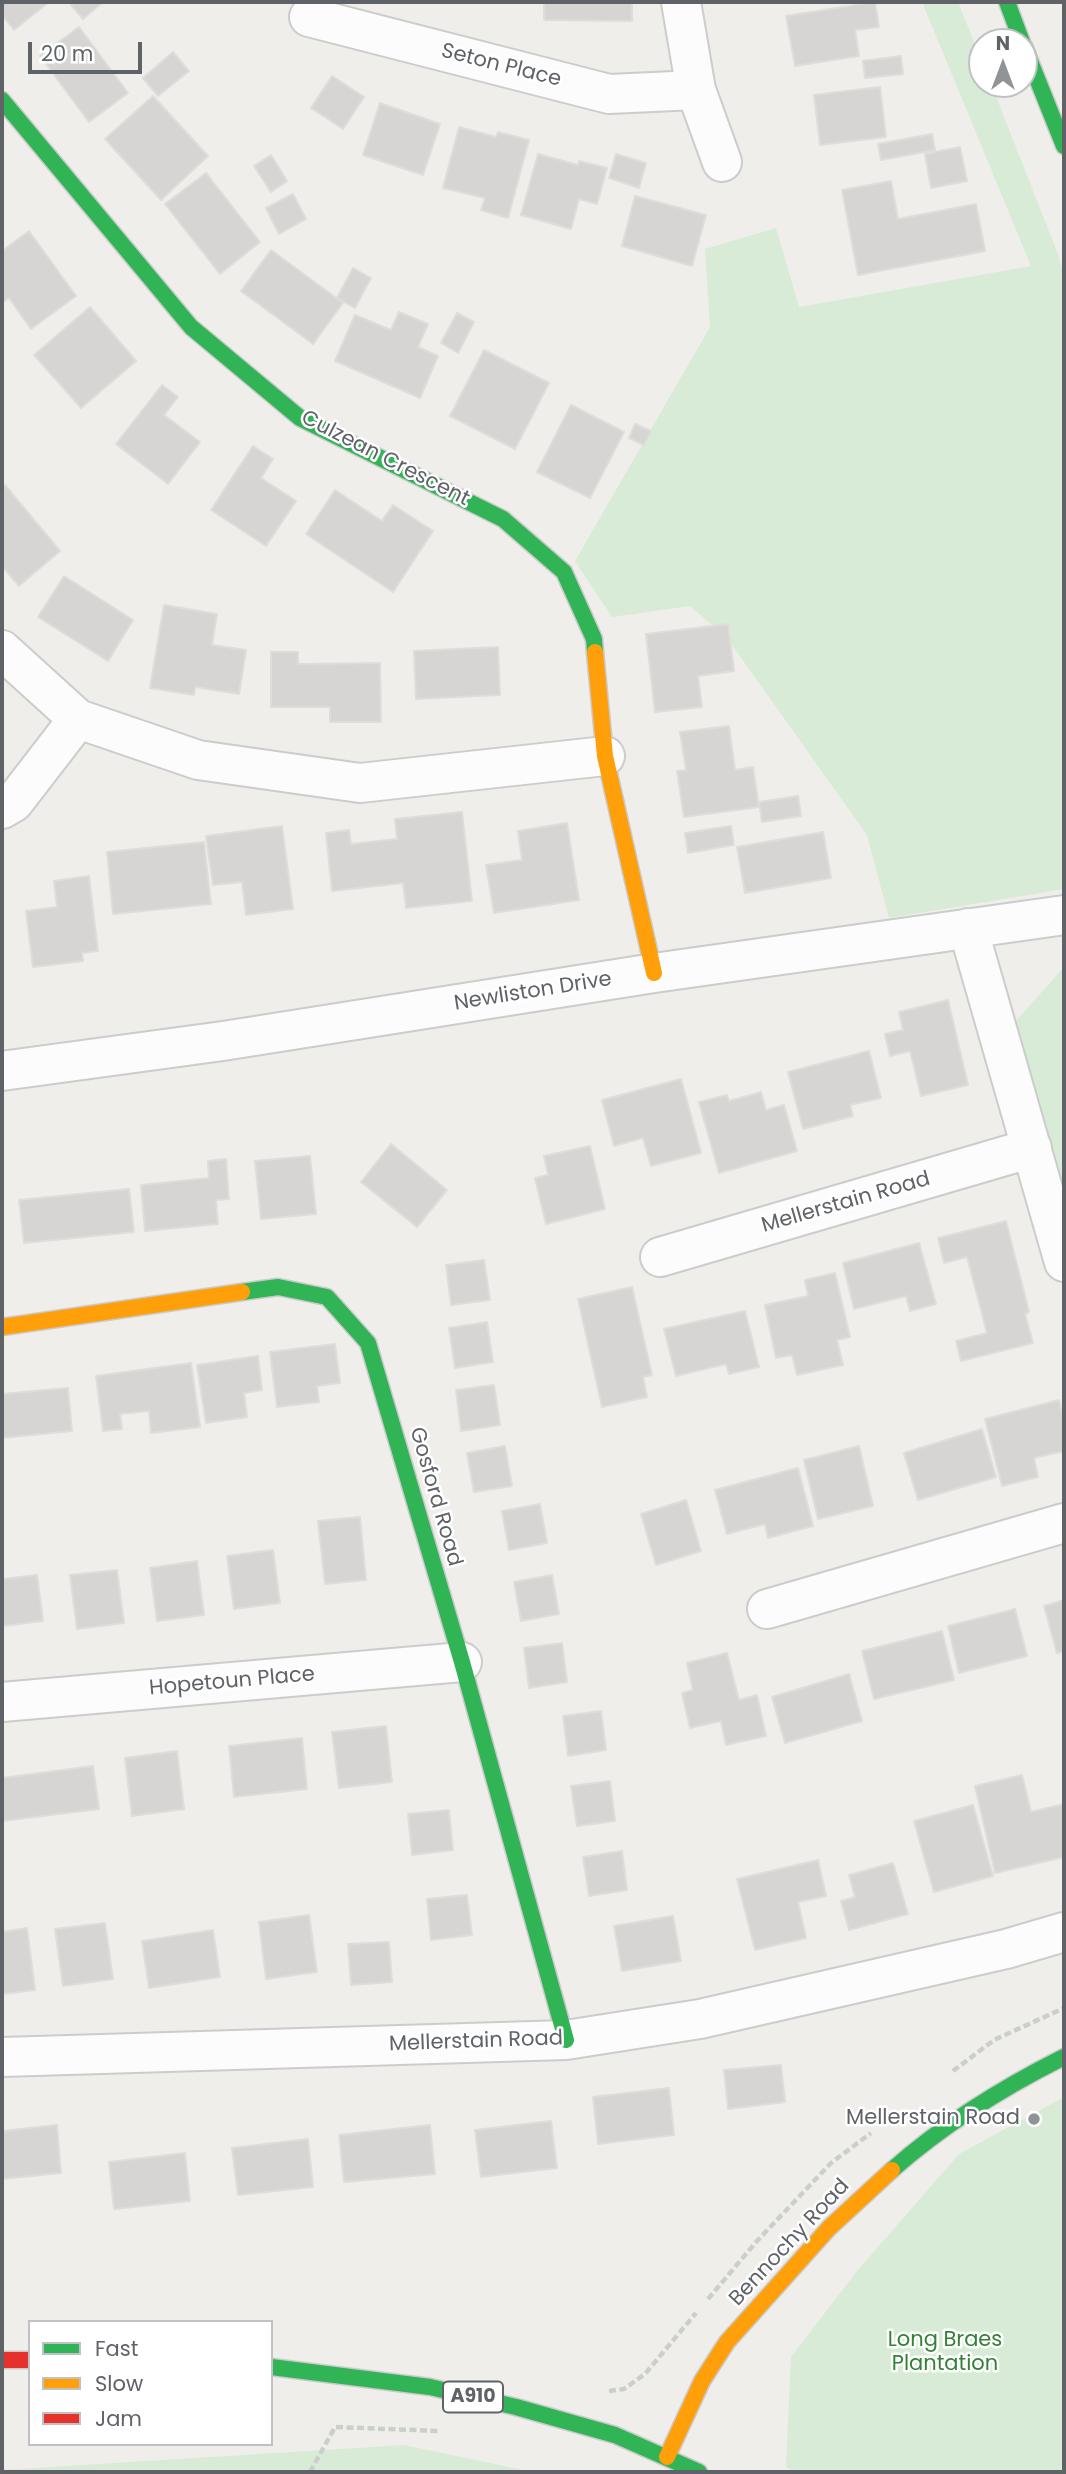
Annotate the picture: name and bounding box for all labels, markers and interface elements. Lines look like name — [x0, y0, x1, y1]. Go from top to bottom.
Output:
scale bar — [32, 28, 145, 72]
north arrow — [968, 28, 1038, 98]
text: N — [996, 30, 1010, 57]
text: 20 m — [41, 39, 94, 68]
street label: Seton Place — [438, 39, 564, 93]
street label: Culzean Crescent — [297, 406, 473, 512]
street label: Newliston Drive — [452, 967, 614, 1017]
street label: Mellerstain Road — [759, 1167, 933, 1239]
street label: Gosford Road — [403, 1425, 467, 1569]
street label: Hopetoun Place — [148, 1662, 316, 1702]
street label: Mellerstain Road — [389, 2026, 563, 2058]
place label: Mellerstain Road — [846, 2106, 1020, 2132]
marker: Mellerstain Road — [1026, 2111, 1042, 2127]
street label: Bennochy Road — [725, 2174, 855, 2312]
legend — [28, 2320, 273, 2446]
park label: Long Braes Plantation — [888, 2328, 1002, 2378]
text: Fast — [95, 2334, 138, 2363]
text: Slow — [95, 2369, 143, 2398]
road number: A910 — [443, 2382, 503, 2412]
text: Jam — [95, 2404, 142, 2433]

